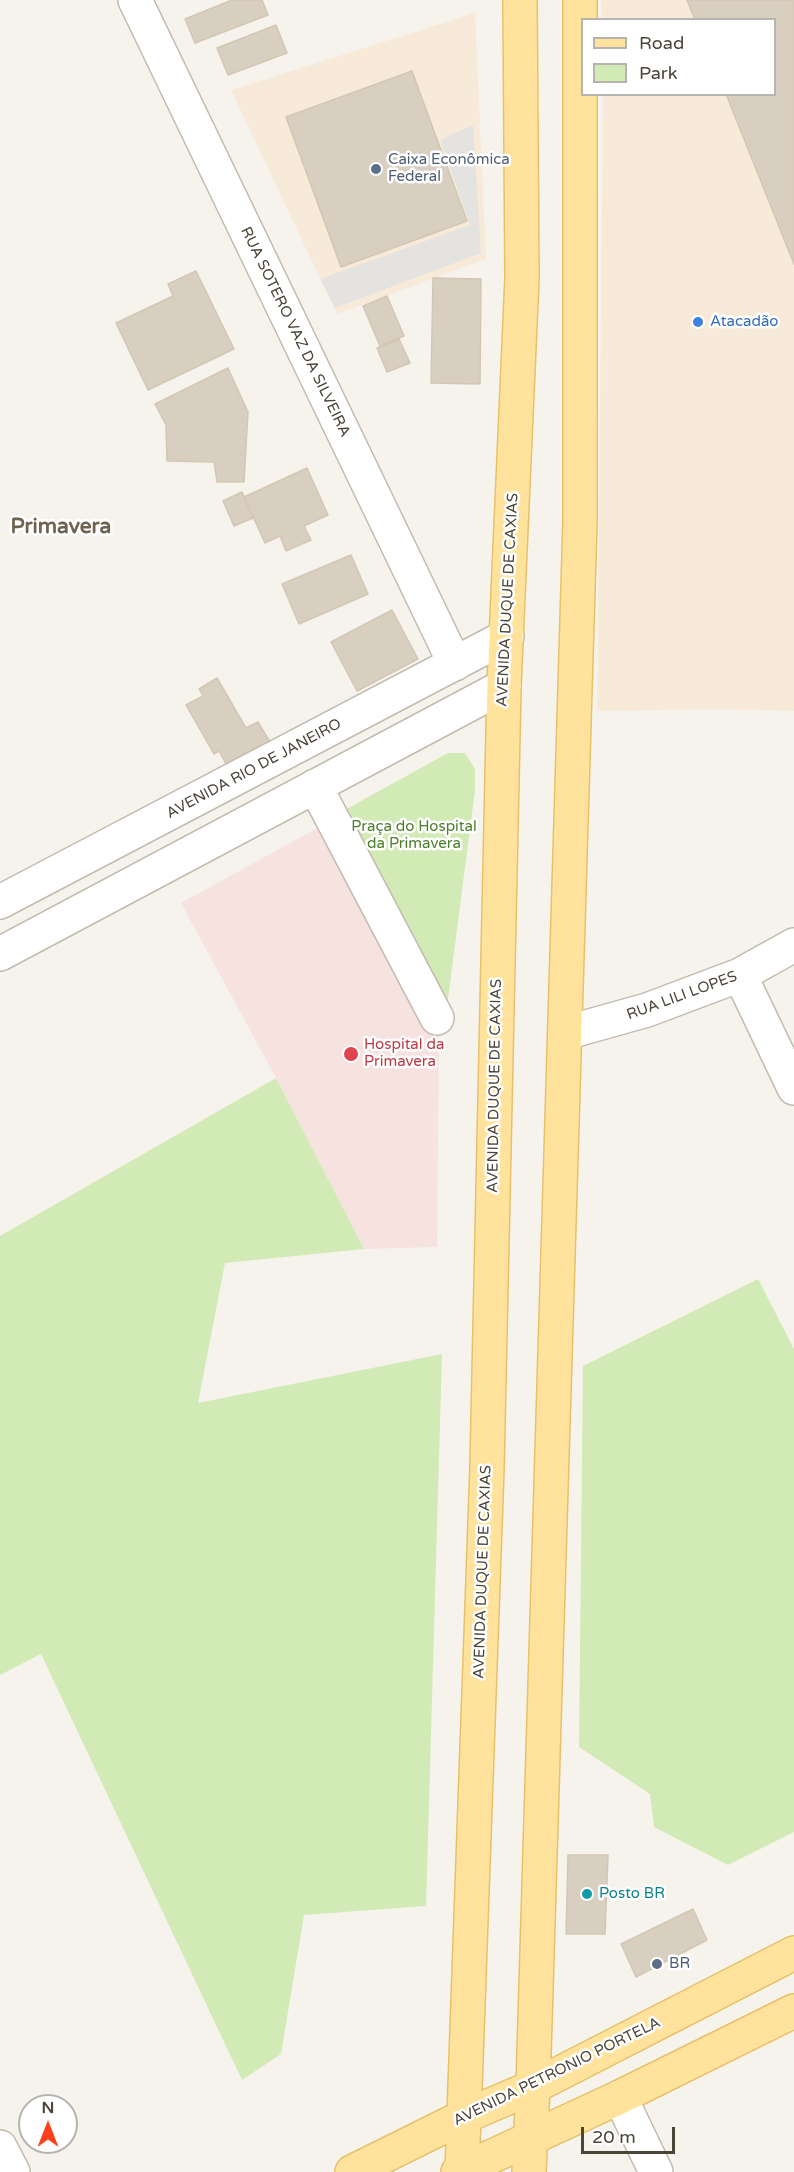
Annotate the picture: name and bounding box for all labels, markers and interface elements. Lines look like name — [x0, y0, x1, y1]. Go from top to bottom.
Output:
legend — [581, 18, 776, 96]
text: Road — [639, 32, 684, 54]
text: Park — [639, 62, 677, 84]
place label: Caixa Econômica Federal — [388, 151, 510, 186]
marker: Caixa Econômica Federal — [369, 162, 383, 176]
street label: RUA SOTERO VAZ DA SILVEIRA — [236, 224, 354, 440]
place label: Atacadão — [710, 313, 778, 331]
marker: Atacadão — [691, 315, 705, 329]
street label: AVENIDA DUQUE DE CAXIAS — [493, 493, 523, 707]
district label: Primavera — [11, 514, 111, 540]
street label: AVENIDA RIO DE JANEIRO — [163, 715, 345, 823]
park label: Praça do Hospital da Primavera — [351, 818, 477, 853]
street label: RUA LILI LOPES — [624, 968, 740, 1024]
street label: AVENIDA DUQUE DE CAXIAS — [484, 979, 506, 1193]
place label: Hospital da Primavera — [364, 1036, 444, 1071]
marker: Hospital da Primavera — [342, 1045, 360, 1063]
street label: AVENIDA DUQUE DE CAXIAS — [470, 1465, 496, 1679]
place label: Posto BR — [599, 1885, 665, 1903]
marker: Posto BR — [580, 1887, 594, 1901]
place label: BR — [669, 1955, 690, 1973]
marker: BR — [650, 1957, 664, 1971]
street label: AVENIDA PETRONIO PORTELA — [451, 2014, 663, 2130]
north arrow — [18, 2094, 78, 2154]
text: N — [42, 2098, 54, 2118]
scale bar — [584, 2115, 678, 2153]
text: 20 m — [592, 2126, 636, 2148]

